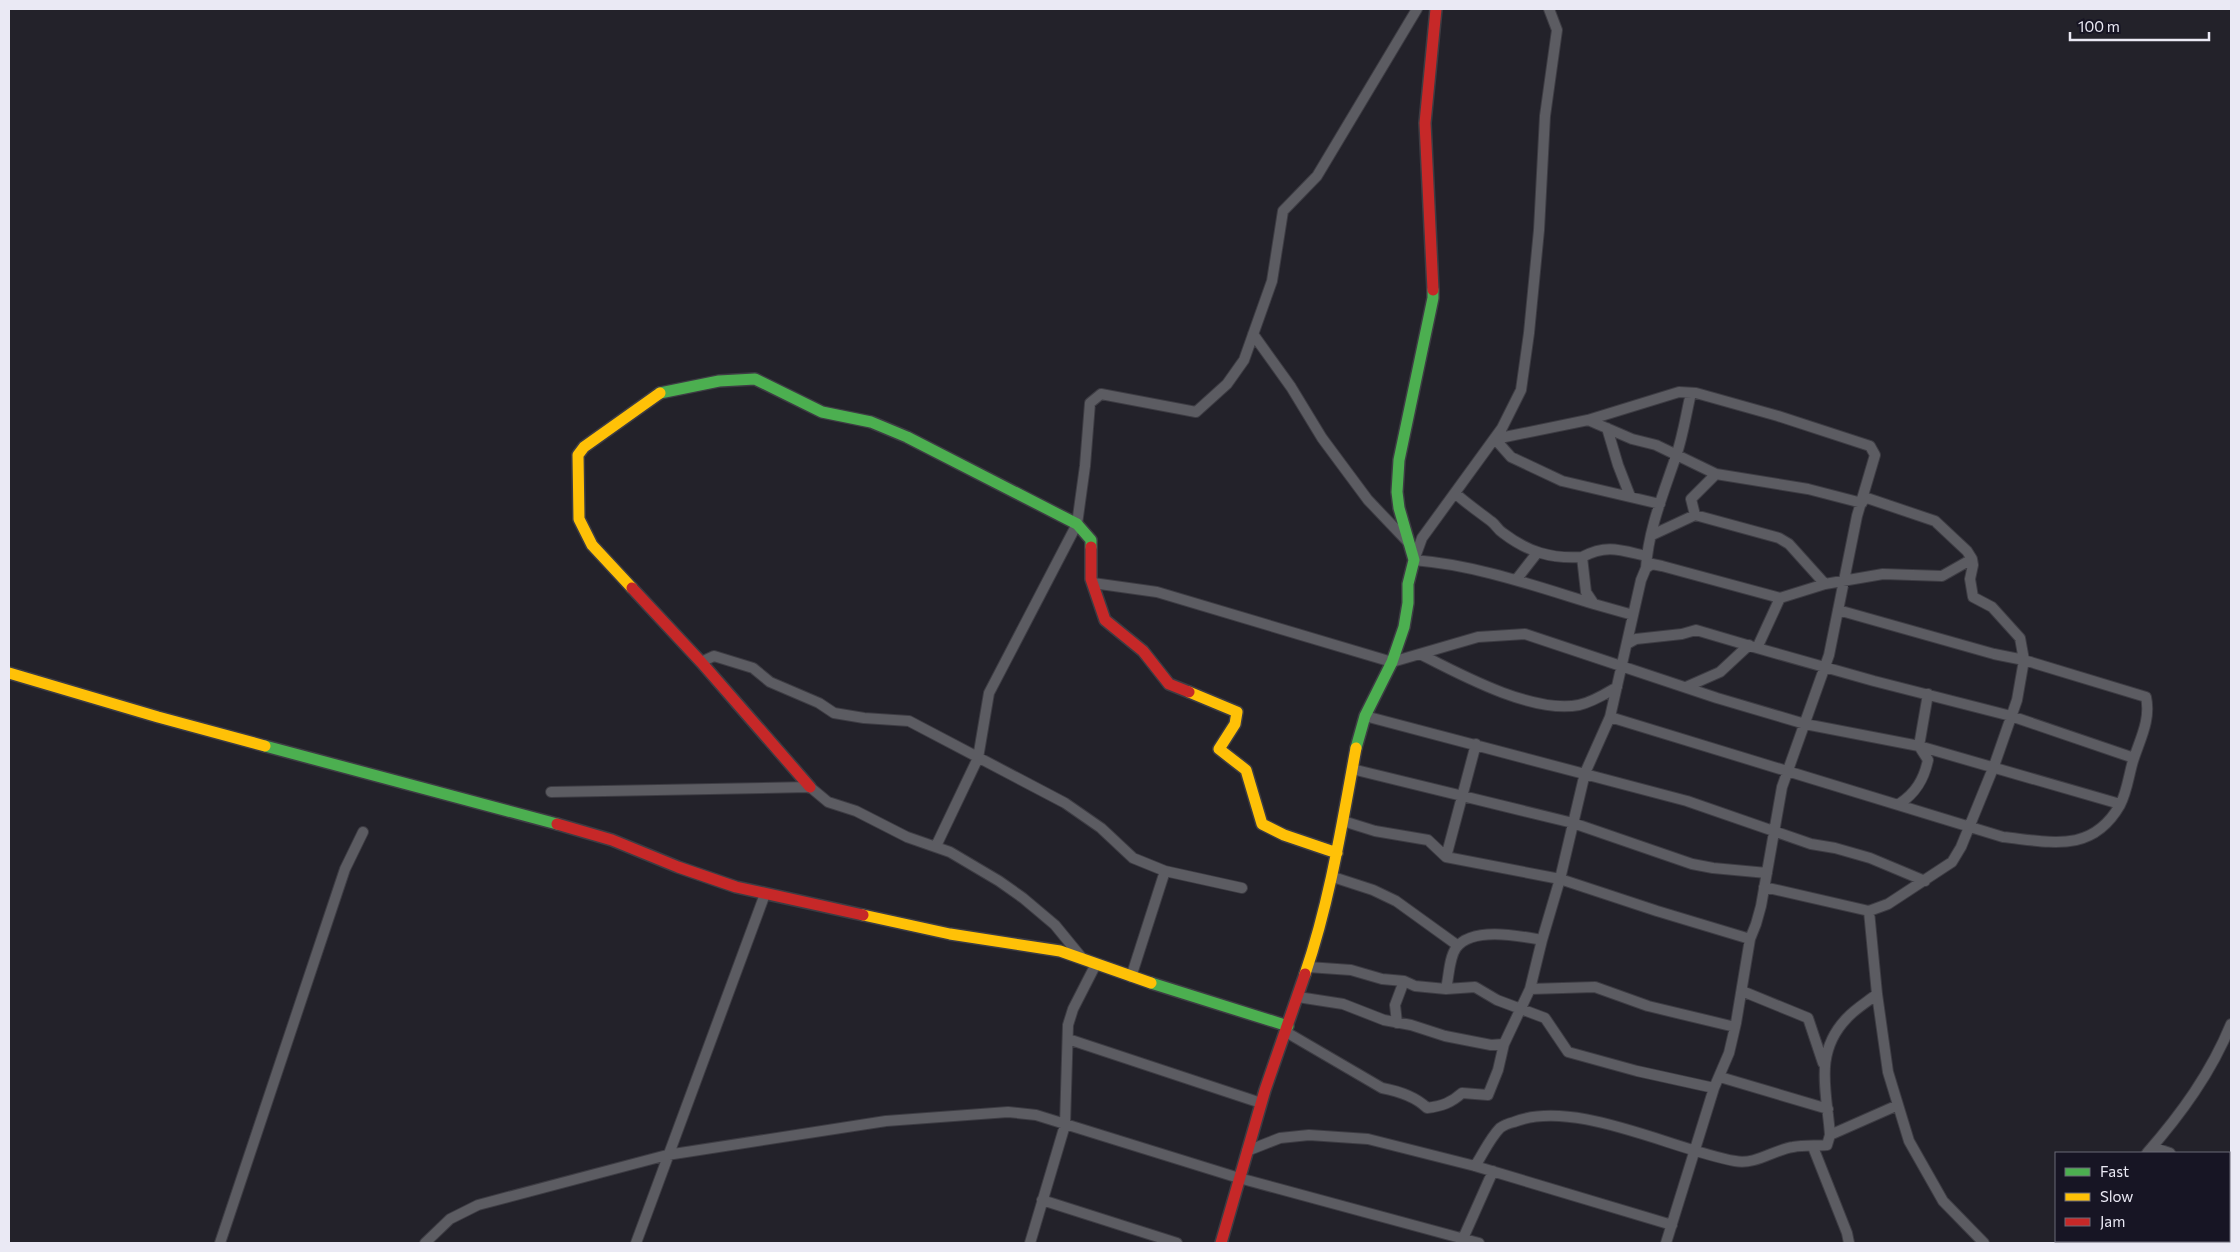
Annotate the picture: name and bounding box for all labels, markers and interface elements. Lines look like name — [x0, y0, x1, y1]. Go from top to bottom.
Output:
scale bar — [2070, 10, 2209, 42]
text: 100 m — [2078, 17, 2120, 35]
legend — [2055, 1152, 2230, 1242]
text: Fast — [2100, 1162, 2129, 1180]
text: Slow — [2100, 1187, 2133, 1205]
text: Jam — [2100, 1212, 2125, 1230]

